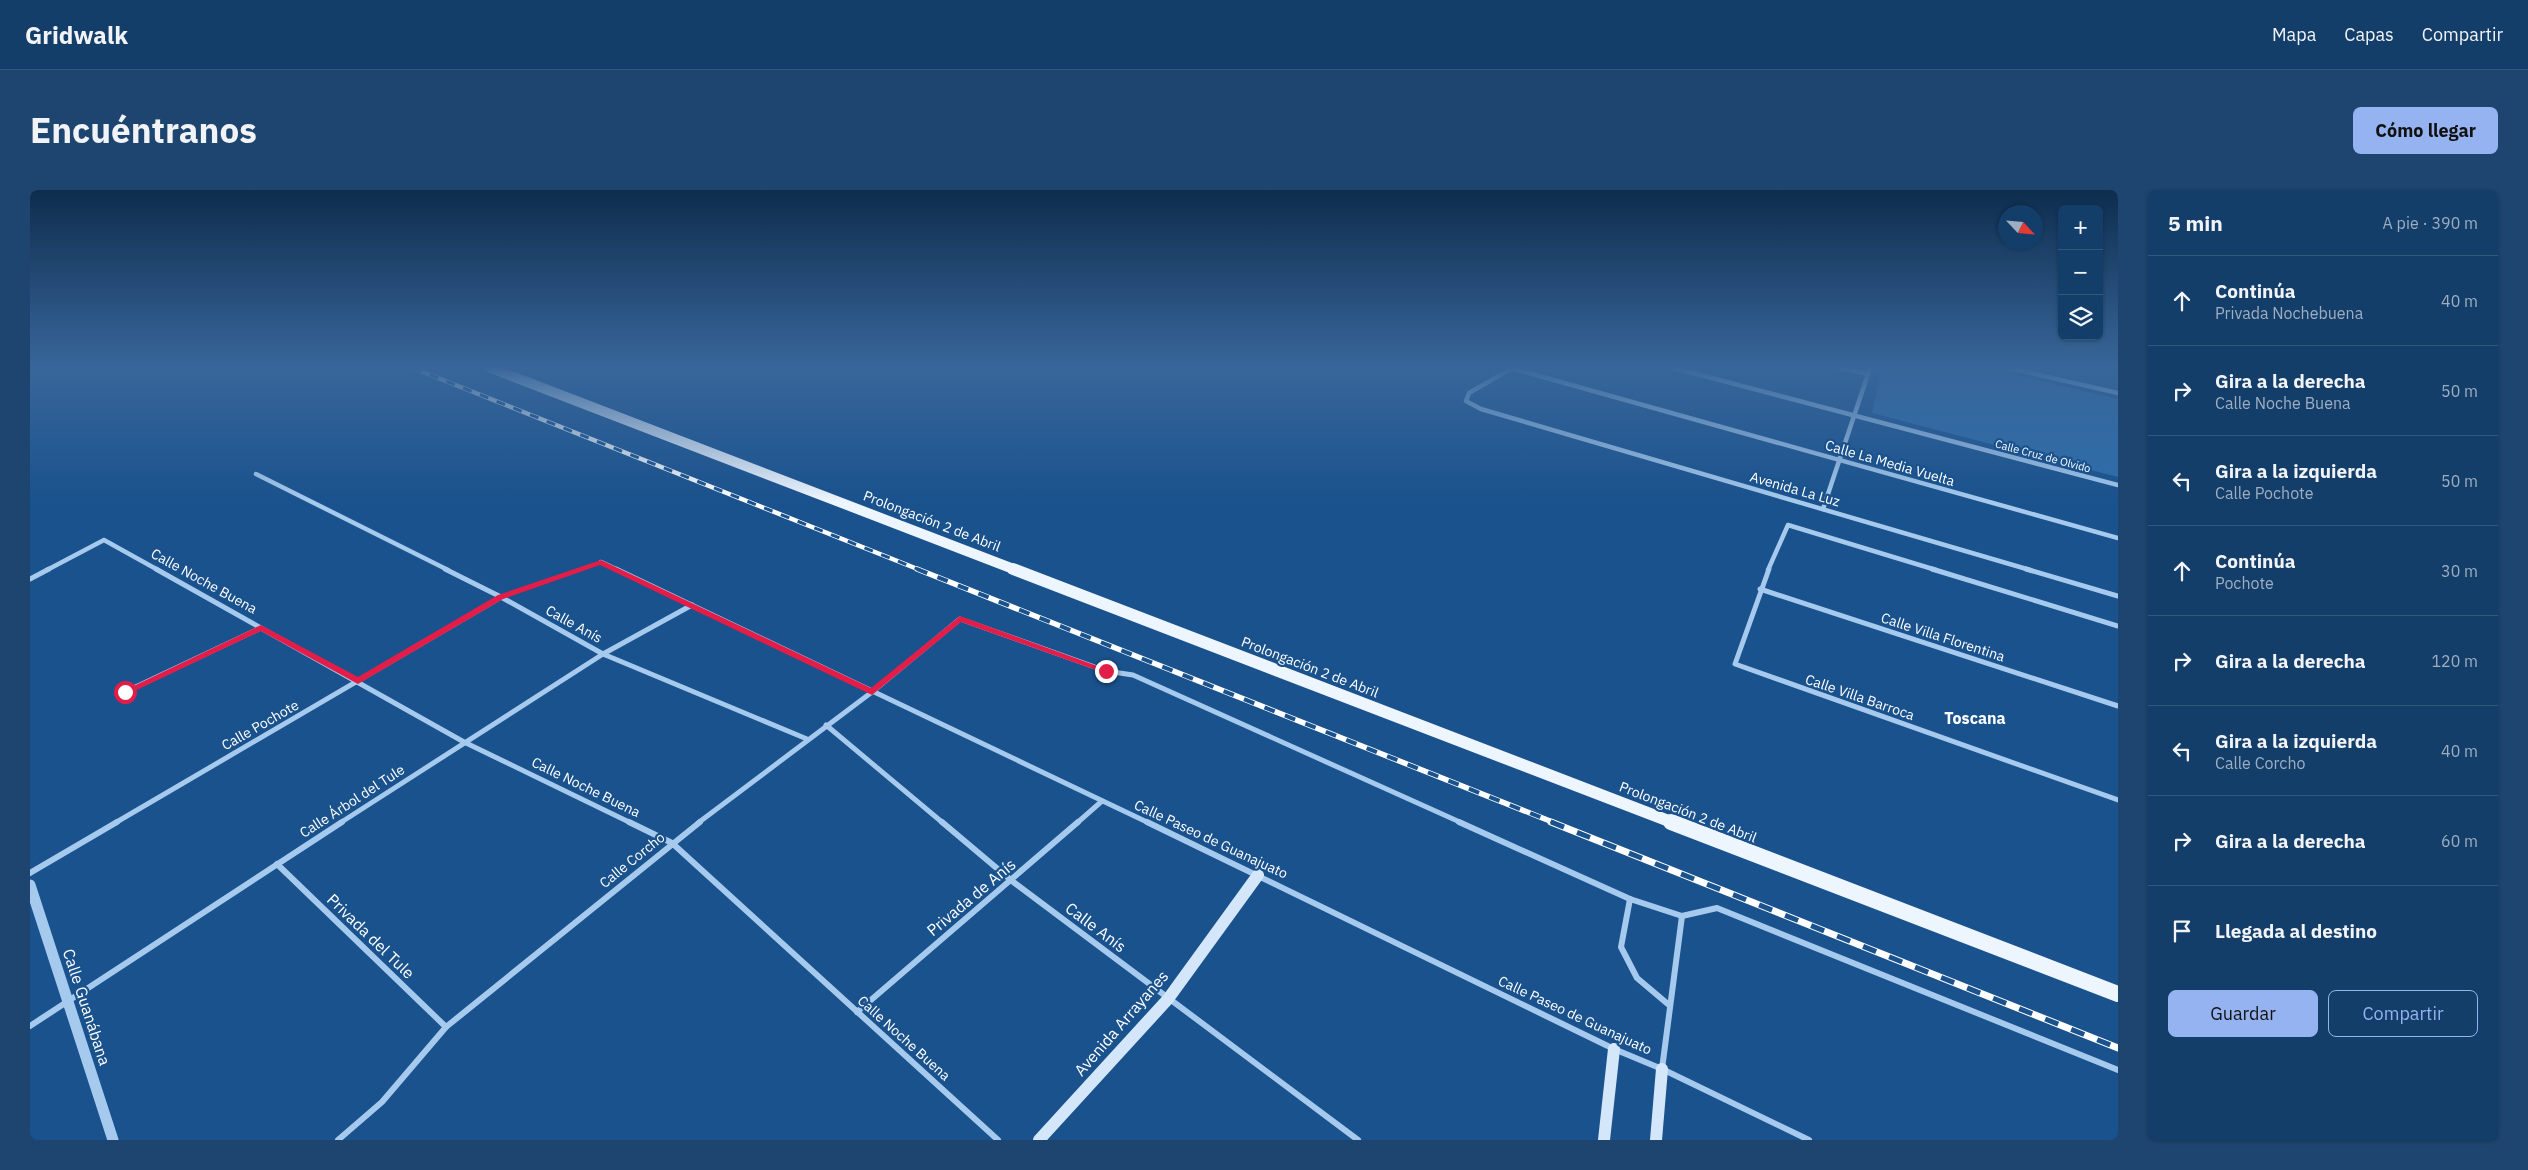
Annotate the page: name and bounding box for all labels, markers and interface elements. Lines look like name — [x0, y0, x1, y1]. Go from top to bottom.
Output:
text: Gridwalk — [25, 19, 128, 51]
text: Mapa — [2272, 23, 2316, 46]
text: Capas — [2344, 23, 2394, 46]
text: Compartir — [2422, 23, 2503, 46]
text: Encuéntranos — [30, 107, 257, 153]
button: Cómo llegar — [2353, 107, 2498, 154]
north arrow — [1998, 205, 2043, 250]
map controls — [2058, 205, 2103, 340]
button: + — [2058, 205, 2103, 250]
text: 5 min — [2168, 209, 2223, 237]
text: A pie · 390 m — [2383, 213, 2478, 233]
button: − — [2058, 250, 2103, 295]
text: Continúa — [2215, 279, 2296, 303]
icon: ahead — [2168, 287, 2196, 315]
text: 40 m — [2441, 291, 2478, 311]
button: layers — [2058, 295, 2103, 340]
text: Privada Nochebuena — [2215, 303, 2363, 323]
text: Gira a la derecha — [2215, 369, 2366, 393]
icon: right — [2168, 377, 2196, 405]
text: 50 m — [2441, 381, 2478, 401]
text: Calle Noche Buena — [2215, 393, 2351, 413]
street label: Calle La Media Vuelta — [1823, 436, 1957, 490]
street label: Calle Cruz de Olvido — [1994, 436, 2092, 476]
text: Gira a la izquierda — [2215, 459, 2377, 483]
icon: left — [2168, 467, 2196, 495]
street label: Avenida La Luz — [1748, 468, 1842, 511]
text: 50 m — [2441, 471, 2478, 491]
text: Calle Pochote — [2215, 483, 2313, 503]
street label: Prolongación 2 de Abril — [861, 486, 1003, 556]
street label: Calle Noche Buena — [148, 544, 261, 618]
text: Continúa — [2215, 549, 2296, 573]
icon: ahead — [2168, 557, 2196, 585]
text: 30 m — [2441, 561, 2478, 581]
text: Pochote — [2215, 573, 2274, 593]
street label: Calle Anís — [543, 601, 606, 647]
street label: Calle Villa Florentina — [1879, 608, 2008, 666]
street label: Prolongación 2 de Abril — [1239, 632, 1381, 702]
icon: right — [2168, 647, 2196, 675]
text: Gira a la derecha — [2215, 649, 2366, 673]
text: 120 m — [2431, 651, 2478, 671]
route end — [1095, 660, 1118, 683]
street label: Calle Villa Barroca — [1803, 670, 1917, 724]
route start — [114, 681, 137, 704]
street label: Calle Pochote — [218, 696, 302, 754]
district label: Toscana — [1944, 708, 2006, 728]
text: Gira a la izquierda — [2215, 729, 2377, 753]
icon: left — [2168, 737, 2196, 765]
text: 40 m — [2441, 741, 2478, 761]
street label: Calle Noche Buena — [529, 753, 644, 821]
text: Calle Corcho — [2215, 753, 2305, 773]
street label: Calle Árbol del Tule — [296, 759, 408, 842]
street label: Prolongación 2 de Abril — [1617, 777, 1759, 847]
street label: Calle Paseo de Guanajuato — [1131, 795, 1291, 883]
icon: right — [2168, 827, 2196, 855]
street label: Calle Corcho — [596, 828, 669, 892]
text: Gira a la derecha — [2215, 829, 2366, 853]
text: 60 m — [2441, 831, 2478, 851]
street label: Privada de Anís — [922, 854, 1020, 940]
street label: Privada del Tule — [323, 889, 419, 983]
street label: Calle Anís — [1062, 898, 1130, 956]
icon: arrive — [2168, 917, 2196, 945]
text: Llegada al destino — [2215, 919, 2377, 943]
street label: Calle Guanábana — [59, 946, 115, 1068]
street label: Avenida Arrayanes — [1070, 966, 1172, 1080]
street label: Calle Paseo de Guanajuato — [1495, 971, 1655, 1059]
button: Guardar — [2168, 990, 2318, 1037]
button: Compartir — [2328, 990, 2478, 1037]
street label: Calle Noche Buena — [854, 992, 954, 1085]

